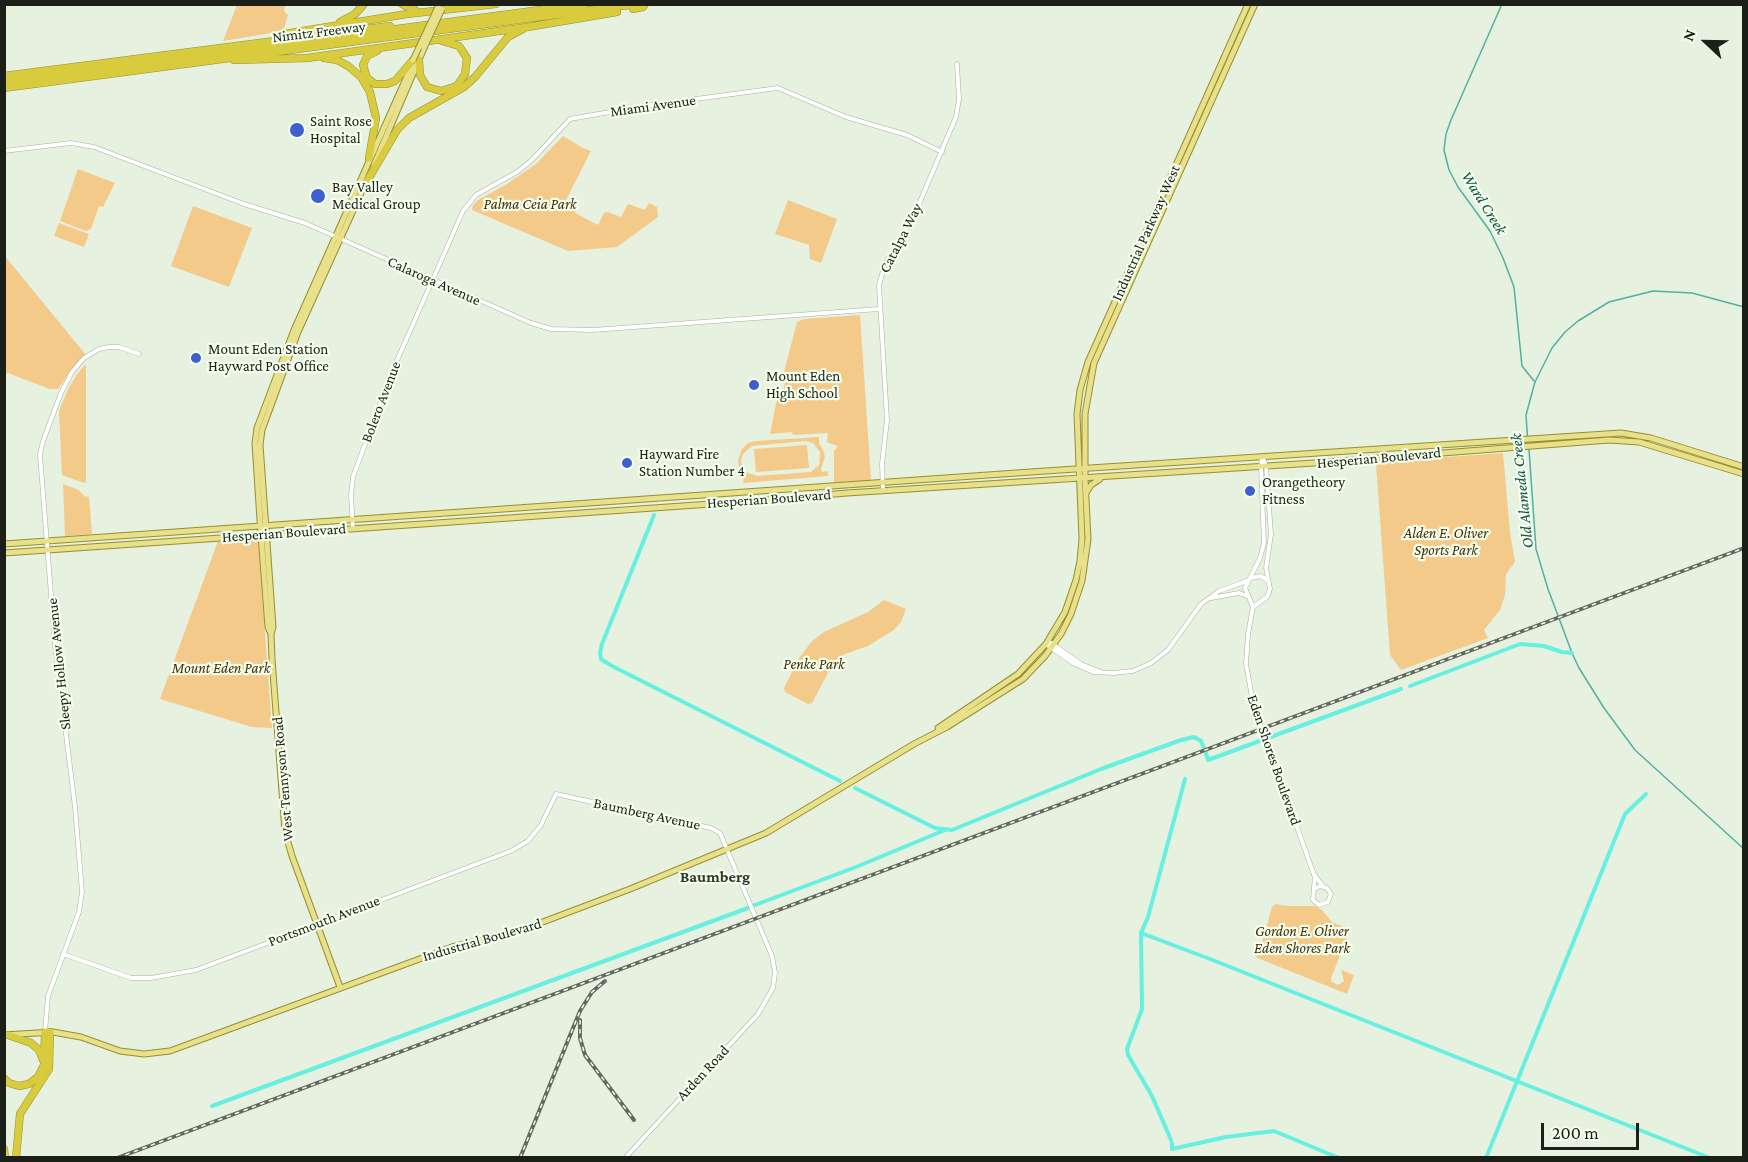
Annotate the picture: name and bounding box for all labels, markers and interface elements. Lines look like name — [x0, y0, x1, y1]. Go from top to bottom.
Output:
north arrow — [1676, 12, 1736, 72]
street label: Nimitz Freeway — [271, 17, 367, 47]
text: N — [1679, 27, 1699, 43]
street label: Miami Avenue — [609, 91, 697, 121]
place label: Saint Rose Hospital — [310, 112, 372, 147]
marker: Saint Rose Hospital — [288, 121, 306, 139]
street label: Industrial Parkway West — [1108, 162, 1184, 304]
water label: Ward Creek — [1457, 168, 1511, 238]
place label: Bay Valley Medical Group — [332, 178, 421, 213]
marker: Bay Valley Medical Group — [309, 187, 327, 205]
park label: Palma Ceia Park — [483, 195, 577, 213]
street label: Catalpa Way — [876, 200, 926, 276]
street label: Calaroga Avenue — [385, 252, 483, 310]
place label: Mount Eden Station Hayward Post Office — [208, 340, 329, 375]
marker: Mount Eden Station Hayward Post Office — [189, 351, 203, 365]
street label: Bolero Avenue — [357, 359, 405, 445]
place label: Mount Eden High School — [766, 367, 840, 402]
marker: Mount Eden High School — [747, 378, 761, 392]
water label: Old Alameda Creek — [1506, 433, 1538, 549]
street label: Hesperian Boulevard — [1316, 444, 1442, 472]
place label: Hayward Fire Station Number 4 — [639, 445, 745, 480]
marker: Hayward Fire Station Number 4 — [620, 456, 634, 470]
place label: Orangetheory Fitness — [1262, 473, 1345, 508]
marker: Orangetheory Fitness — [1243, 484, 1257, 498]
street label: Hesperian Boulevard — [706, 486, 832, 512]
street label: Hesperian Boulevard — [221, 520, 347, 546]
park label: Alden E. Oliver Sports Park — [1404, 524, 1488, 559]
street label: Sleepy Hollow Avenue — [43, 597, 75, 731]
park label: Penke Park — [783, 655, 845, 673]
park label: Mount Eden Park — [172, 659, 270, 677]
street label: Eden Shores Boulevard — [1243, 692, 1305, 828]
street label: West Tennyson Road — [269, 716, 297, 842]
street label: Baumberg Avenue — [592, 794, 702, 834]
district label: Baumberg — [680, 867, 750, 887]
street label: Portsmouth Avenue — [266, 891, 382, 951]
street label: Industrial Boulevard — [420, 914, 544, 966]
park label: Gordon E. Oliver Eden Shores Park — [1254, 922, 1350, 957]
street label: Arden Road — [673, 1042, 733, 1104]
scale bar — [1544, 1111, 1642, 1149]
text: 200 m — [1552, 1123, 1599, 1143]

